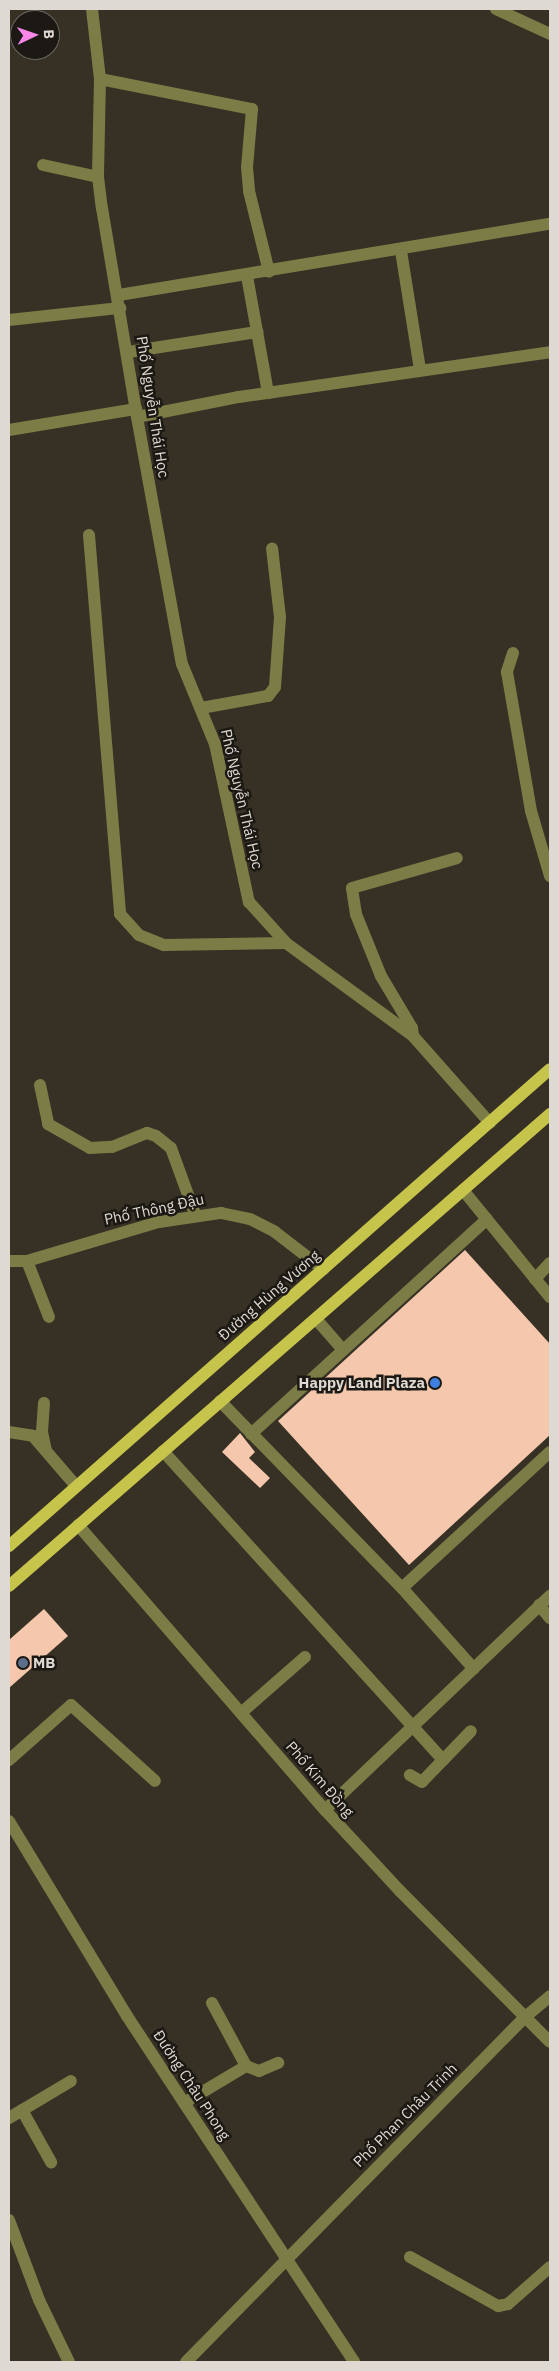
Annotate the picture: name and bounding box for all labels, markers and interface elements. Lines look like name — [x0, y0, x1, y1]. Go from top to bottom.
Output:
north arrow — [10, 10, 60, 60]
text: B — [40, 29, 58, 39]
street label: Phố Nguyễn Thái Học — [133, 335, 173, 479]
street label: Phố Nguyễn Thái Học — [217, 727, 267, 871]
street label: Phố Thông Đậu — [102, 1190, 206, 1228]
street label: Đường Hùng Vương — [215, 1246, 323, 1344]
place label: Happy Land Plaza — [299, 1374, 425, 1392]
marker: Happy Land Plaza — [429, 1377, 441, 1389]
place label: MB — [33, 1654, 55, 1672]
marker: MB — [17, 1657, 29, 1669]
street label: Phố Kim Đồng — [282, 1737, 358, 1821]
street label: Đường Châu Phong — [150, 2027, 234, 2143]
street label: Phố Phan Châu Trinh — [349, 2059, 461, 2171]

